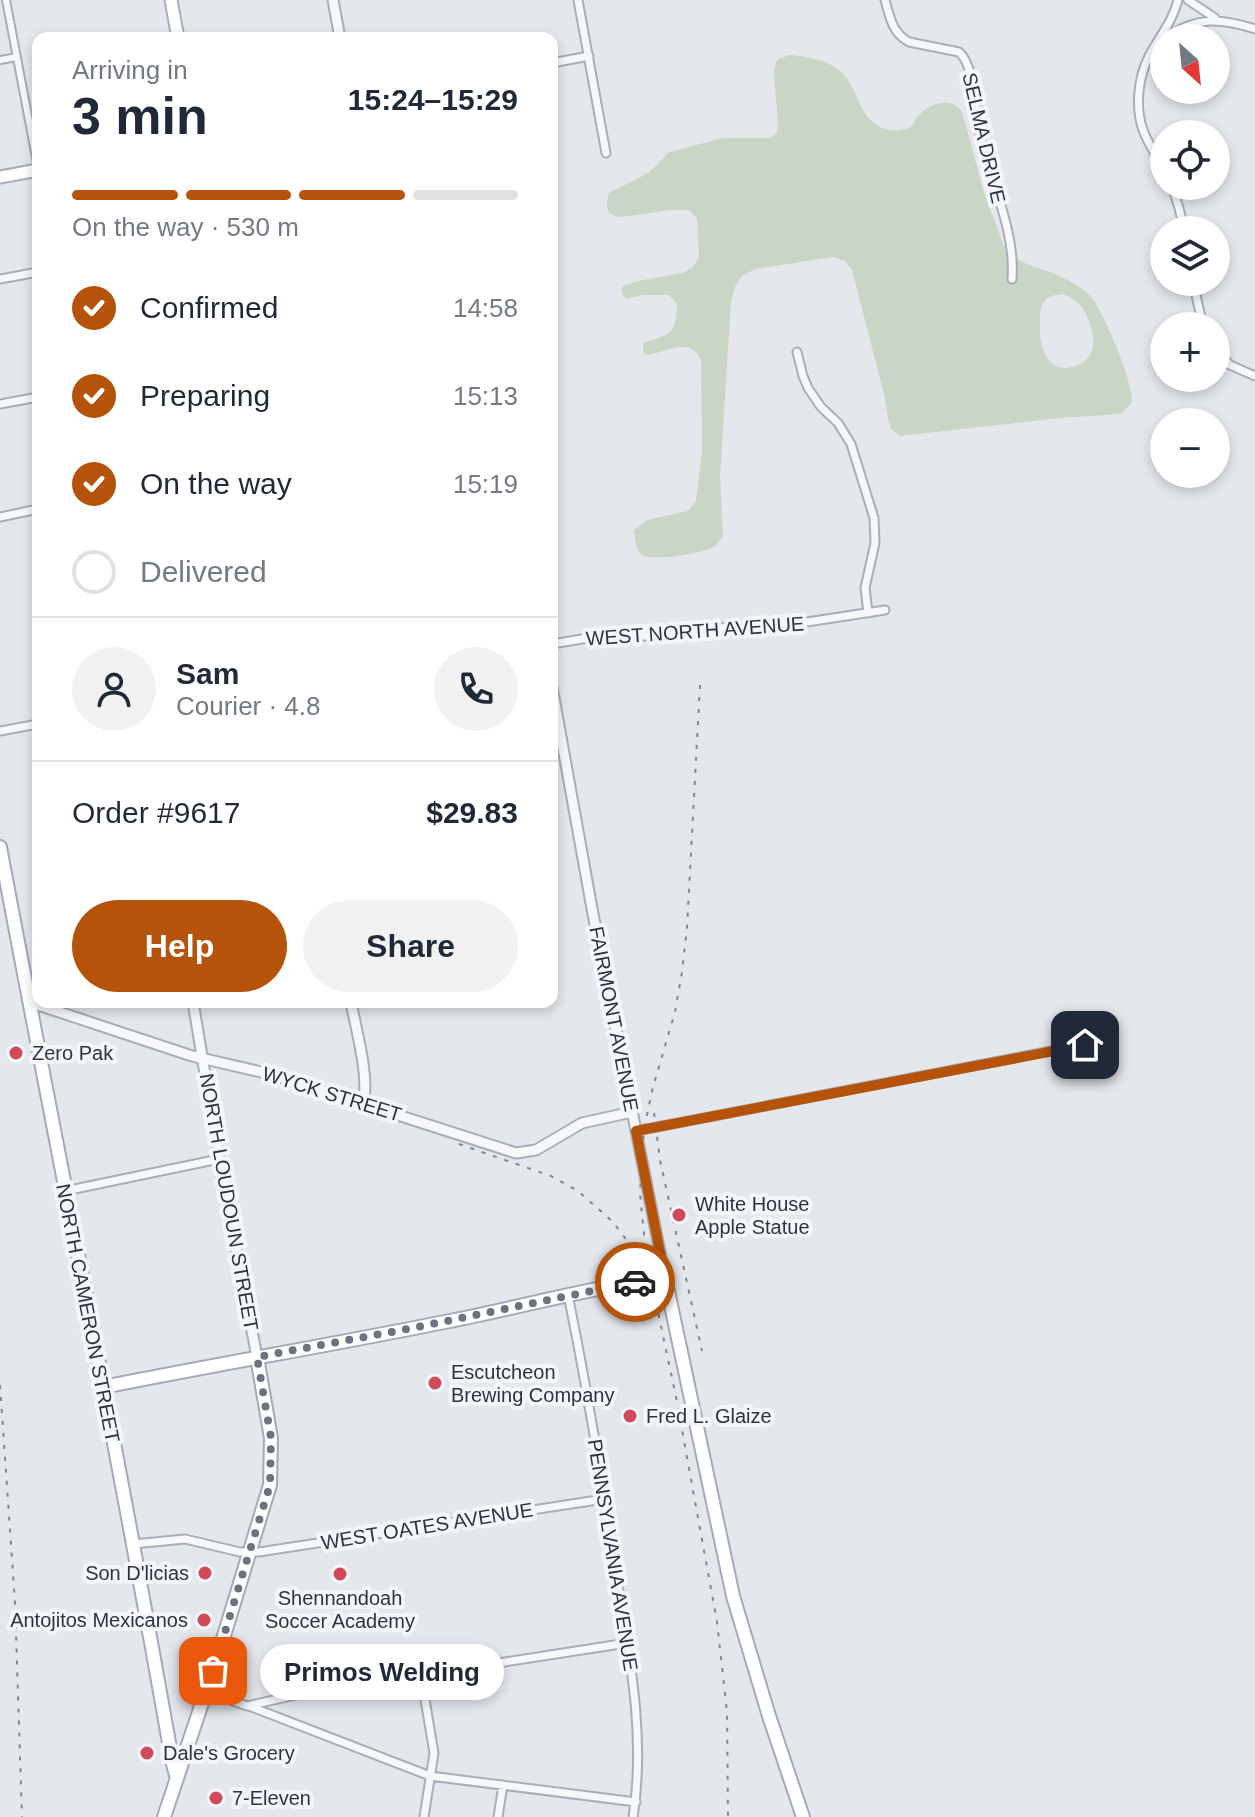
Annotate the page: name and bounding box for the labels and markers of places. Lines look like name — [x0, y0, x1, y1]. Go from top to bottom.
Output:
pin — [1051, 1011, 1119, 1079]
place label: Zero Pak — [32, 1042, 114, 1064]
marker: Zero Pak — [7, 1044, 25, 1062]
place label: White House Apple Statue — [695, 1193, 810, 1238]
marker: White House Apple Statue — [670, 1206, 688, 1224]
place label: Escutcheon Brewing Company — [451, 1361, 614, 1406]
marker: Escutcheon Brewing Company — [426, 1374, 444, 1392]
place label: Fred L. Glaize — [646, 1405, 772, 1427]
marker: Fred L. Glaize — [621, 1407, 639, 1425]
place label: Son D'licias — [85, 1562, 189, 1584]
marker: Son D'licias — [196, 1564, 214, 1582]
marker: Shennandoah Soccer Academy — [331, 1565, 349, 1583]
place label: Shennandoah Soccer Academy — [265, 1587, 415, 1632]
place label: Antojitos Mexicanos — [10, 1609, 188, 1631]
marker: Antojitos Mexicanos — [195, 1611, 213, 1629]
pin — [179, 1637, 247, 1705]
callout: Primos Welding — [261, 1643, 505, 1699]
place label: Dale's Grocery — [163, 1742, 295, 1764]
marker: Dale's Grocery — [138, 1744, 156, 1762]
place label: 7-Eleven — [232, 1787, 311, 1809]
marker: 7-Eleven — [207, 1789, 225, 1807]

